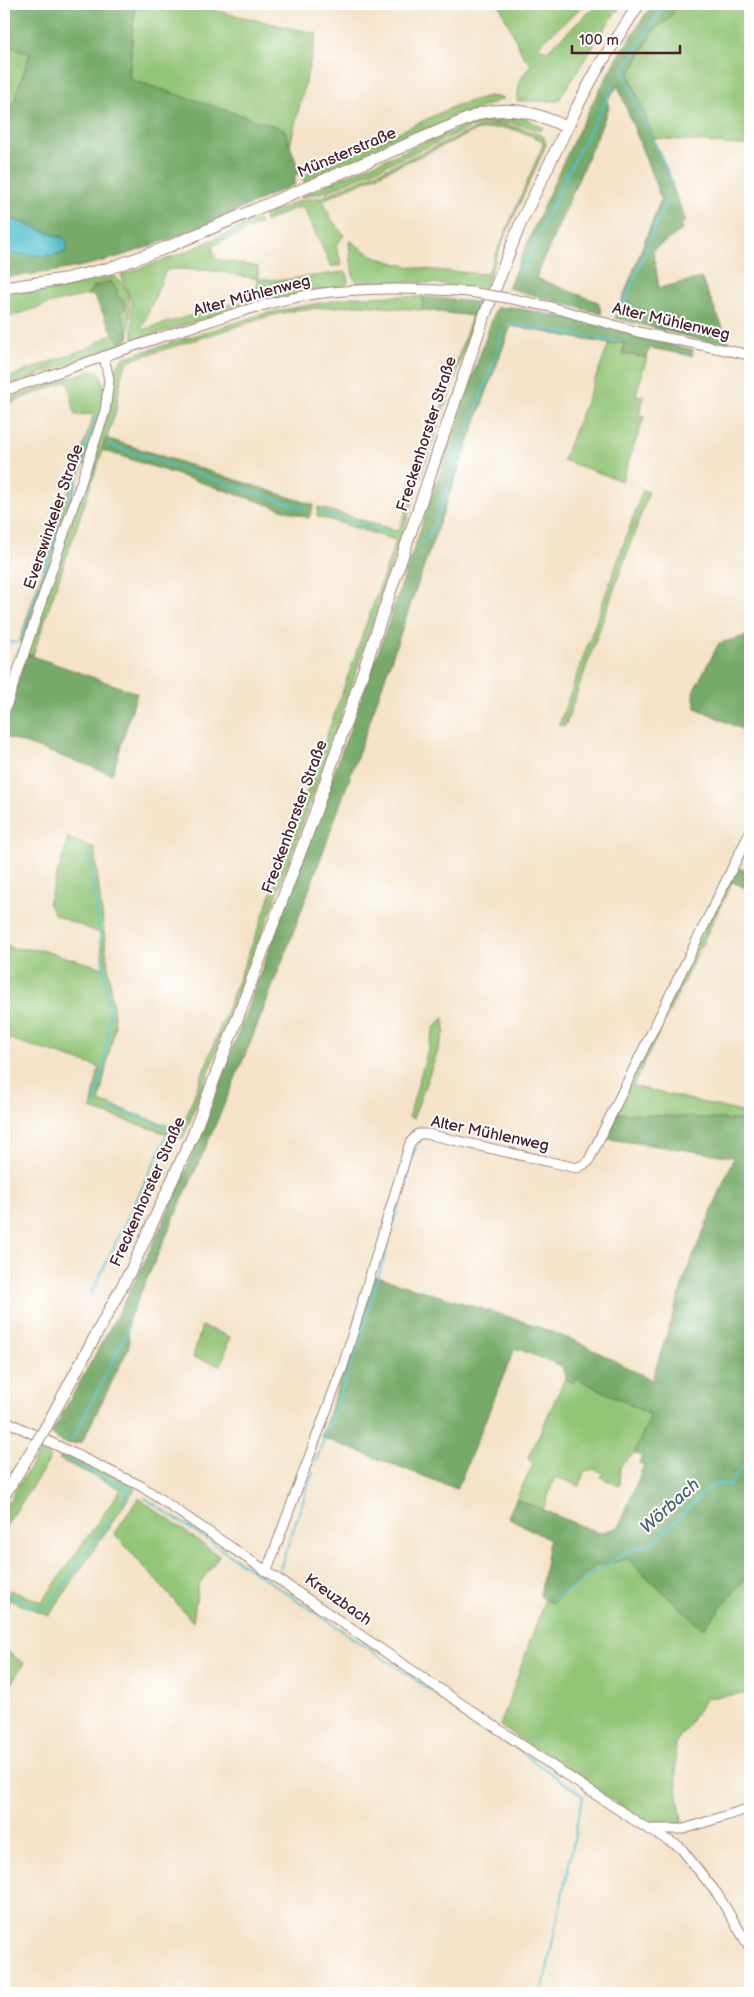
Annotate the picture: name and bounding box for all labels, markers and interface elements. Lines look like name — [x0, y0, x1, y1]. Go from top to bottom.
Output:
scale bar — [572, 22, 679, 54]
text: 100 m — [579, 31, 619, 50]
street label: Münsterstraße — [295, 124, 400, 182]
street label: Alter Mühlenweg — [191, 271, 313, 321]
street label: Alter Mühlenweg — [610, 299, 732, 345]
street label: Freckenhorster Straße — [393, 354, 461, 514]
street label: Everswinkeler Straße — [20, 442, 88, 592]
street label: Freckenhorster Straße — [258, 737, 332, 896]
street label: Alter Mühlenweg — [429, 1112, 551, 1156]
street label: Freckenhorster Straße — [106, 1114, 190, 1270]
water label: Wörbach — [636, 1474, 704, 1538]
street label: Kreuzbach — [301, 1570, 375, 1630]

